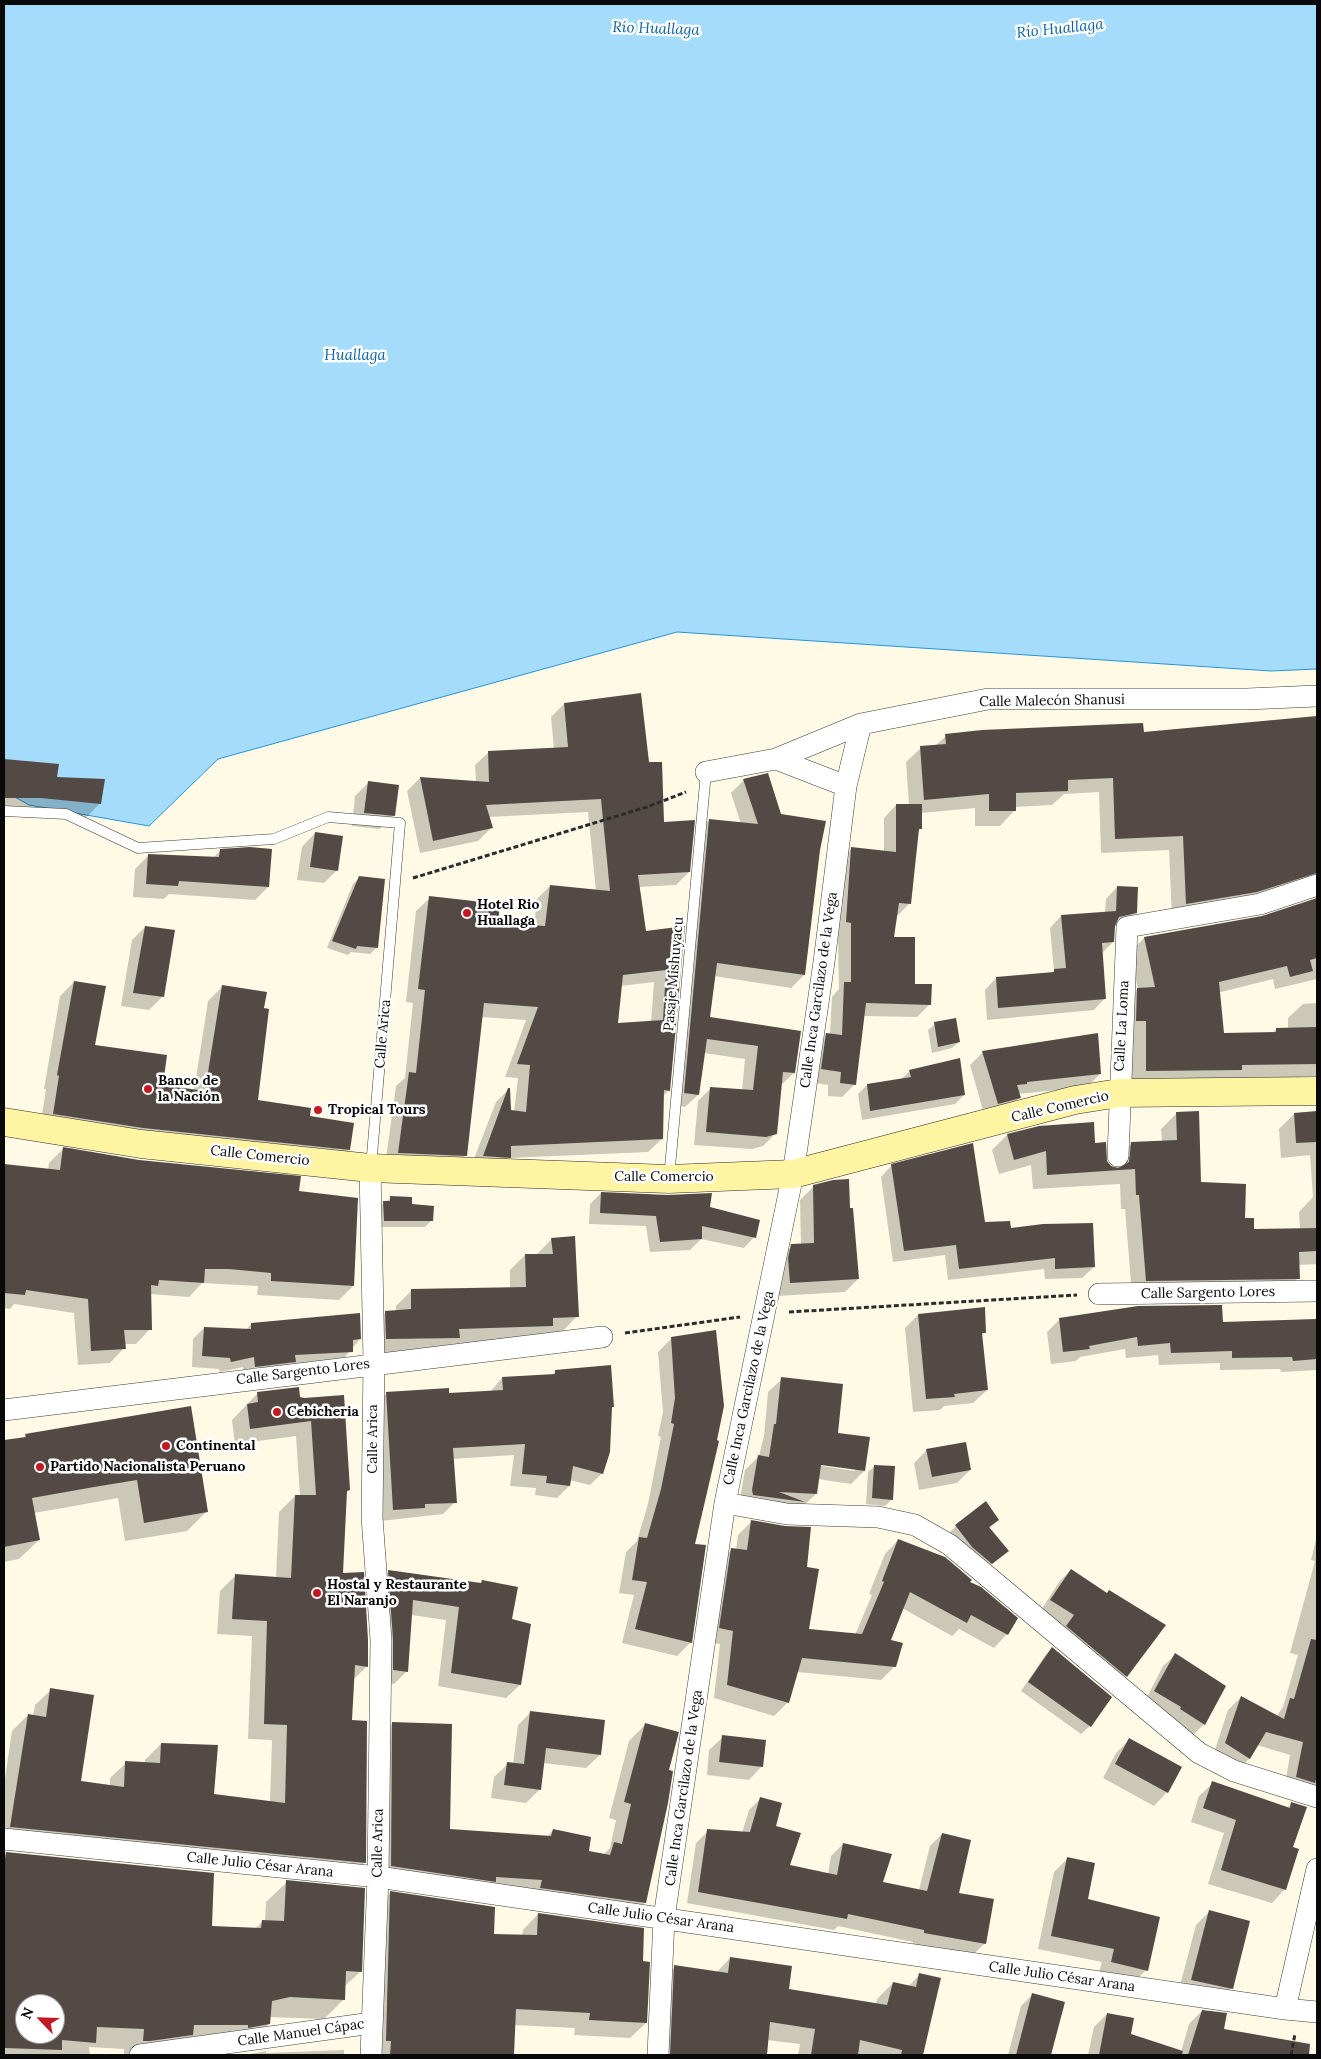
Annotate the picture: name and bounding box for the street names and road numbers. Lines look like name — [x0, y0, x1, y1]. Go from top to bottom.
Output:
street label: Calle Malecón Shanusi — [979, 691, 1125, 711]
street label: Calle Inca Garcilazo de la Vega — [797, 891, 841, 1089]
street label: Pasaje Mishuyacu — [661, 916, 687, 1032]
street label: Calle La Loma — [1111, 980, 1133, 1072]
street label: Calle Arica — [372, 999, 394, 1069]
street label: Calle Comercio — [1010, 1088, 1110, 1126]
street label: Calle Comercio — [210, 1142, 310, 1170]
street label: Calle Comercio — [614, 1169, 714, 1185]
street label: Calle Sargento Lores — [1141, 1283, 1275, 1303]
street label: Calle Inca Garcilazo de la Vega — [720, 1289, 778, 1487]
street label: Calle Sargento Lores — [235, 1355, 371, 1389]
street label: Calle Arica — [365, 1404, 381, 1474]
street label: Calle Inca Garcilazo de la Vega — [662, 1689, 706, 1887]
street label: Calle Arica — [369, 1808, 387, 1878]
street label: Calle Julio César Arana — [186, 1849, 334, 1881]
street label: Calle Julio César Arana — [587, 1899, 735, 1937]
street label: Calle Julio César Arana — [988, 1958, 1136, 1996]
street label: Calle Manuel Cápac — [236, 2016, 366, 2050]

